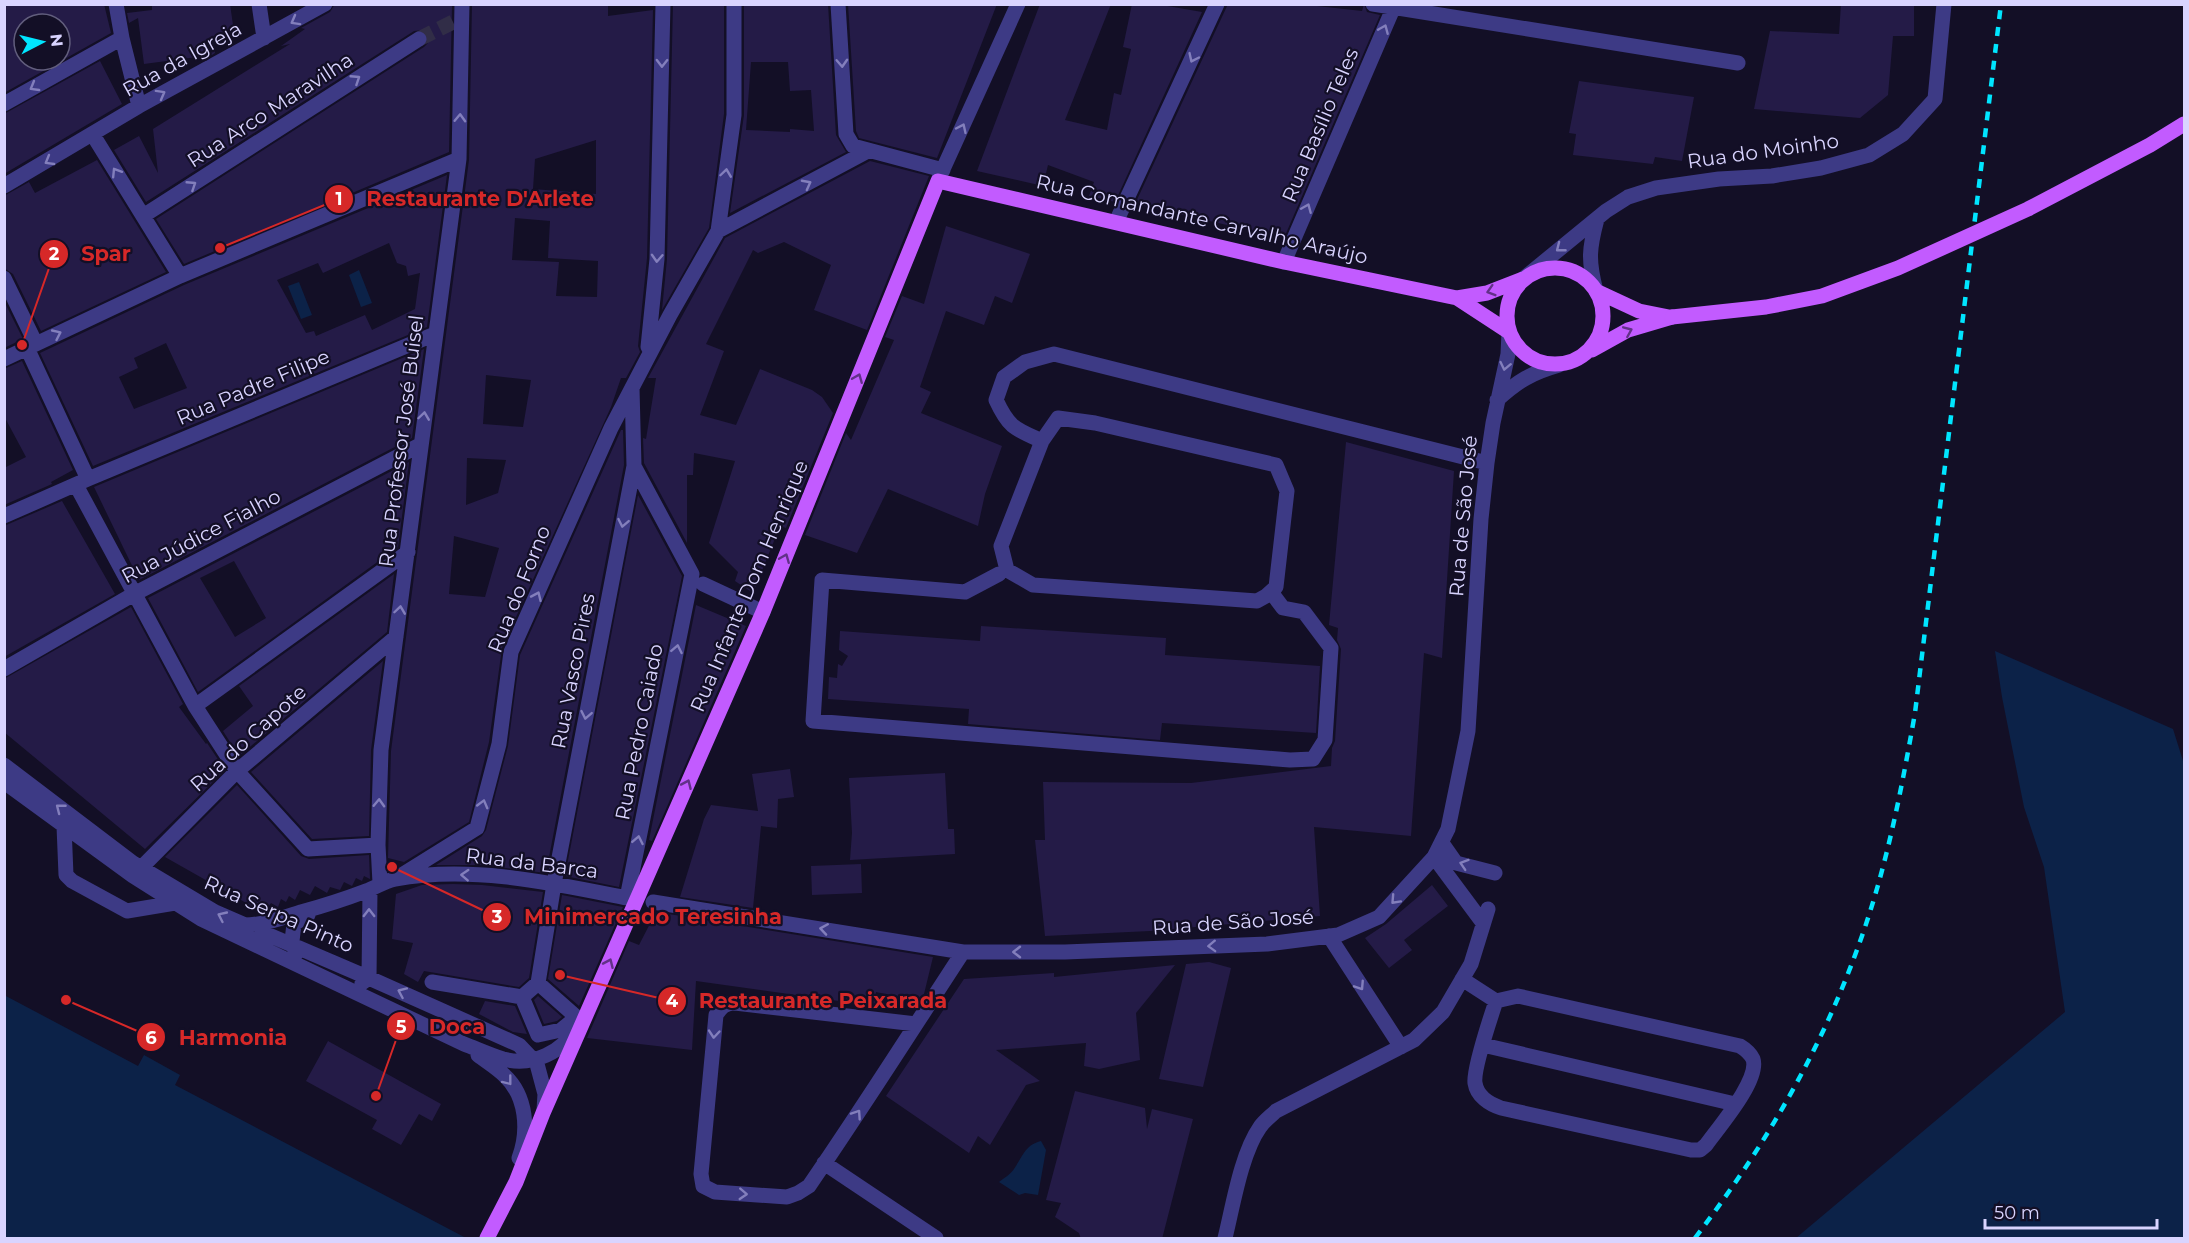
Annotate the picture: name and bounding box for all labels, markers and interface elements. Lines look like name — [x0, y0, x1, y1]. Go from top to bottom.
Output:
north arrow — [12, 12, 72, 72]
one-way arrow — [290, 14, 301, 25]
street label: Rua da Igreja — [118, 16, 246, 102]
one-way arrow — [1377, 24, 1389, 35]
text: N — [46, 33, 67, 48]
street label: Rua Basílio Teles — [1277, 44, 1363, 206]
street label: Rua Arco Maravilha — [183, 48, 357, 172]
one-way arrow — [1188, 51, 1200, 62]
one-way arrow — [655, 58, 668, 67]
one-way arrow — [835, 58, 848, 67]
one-way arrow — [349, 75, 360, 86]
one-way arrow — [30, 80, 41, 92]
one-way arrow — [155, 90, 166, 101]
one-way arrow — [454, 114, 466, 123]
one-way arrow — [955, 123, 967, 134]
street label: Rua do Moinho — [1686, 128, 1840, 174]
one-way arrow — [45, 153, 55, 165]
one-way arrow — [112, 168, 124, 178]
one-way arrow — [719, 168, 732, 178]
street label: Rua Comandante Carvalho Araújo — [1034, 169, 1370, 269]
one-way arrow — [186, 180, 196, 192]
callout: Restaurante D'Arlete — [324, 180, 606, 219]
one-way arrow — [801, 180, 811, 191]
text: Restaurante D'Arlete — [366, 186, 594, 211]
text: 1 — [335, 188, 343, 210]
one-way arrow — [1300, 203, 1312, 214]
callout: Spar — [39, 234, 142, 273]
text: Spar — [81, 241, 131, 266]
one-way arrow — [1555, 241, 1566, 252]
text: 2 — [49, 243, 60, 265]
one-way arrow — [650, 253, 663, 262]
one-way arrow — [1486, 284, 1497, 296]
street label: Rua Professor José Buisel — [374, 314, 428, 568]
one-way arrow — [1622, 326, 1633, 338]
one-way arrow — [51, 329, 62, 341]
street label: Rua Padre Filipe — [173, 344, 333, 430]
one-way arrow — [1499, 361, 1512, 371]
one-way arrow — [851, 373, 863, 384]
one-way arrow — [417, 411, 429, 421]
street label: Rua de São José — [1444, 434, 1482, 598]
street label: Rua Infante Dom Henrique — [685, 457, 813, 715]
street label: Rua Júdice Fialho — [117, 484, 285, 588]
one-way arrow — [617, 518, 630, 528]
street label: Rua do Forno — [483, 522, 555, 656]
one-way arrow — [778, 553, 790, 564]
one-way arrow — [529, 591, 541, 602]
street label: Rua Vasco Pires — [546, 591, 600, 751]
one-way arrow — [393, 605, 406, 614]
street label: Rua Pedro Caiado — [610, 642, 668, 822]
one-way arrow — [670, 644, 683, 654]
street label: Rua do Capote — [185, 680, 311, 796]
one-way arrow — [580, 709, 593, 719]
one-way arrow — [680, 780, 692, 791]
one-way arrow — [373, 799, 386, 808]
one-way arrow — [476, 799, 489, 809]
one-way arrow — [55, 805, 66, 816]
one-way arrow — [631, 836, 644, 846]
street label: Rua da Barca — [464, 843, 600, 883]
one-way arrow — [1459, 859, 1470, 871]
one-way arrow — [460, 868, 469, 881]
street label: Rua Serpa Pinto — [200, 870, 358, 958]
one-way arrow — [1391, 893, 1402, 903]
callout: Minimercado Teresinha — [482, 898, 794, 937]
text: Minimercado Teresinha — [524, 904, 782, 929]
street label: Rua de São José — [1151, 904, 1315, 940]
text: 3 — [491, 906, 503, 928]
one-way arrow — [363, 909, 376, 918]
one-way arrow — [218, 911, 229, 923]
one-way arrow — [819, 923, 829, 936]
one-way arrow — [1207, 940, 1216, 953]
one-way arrow — [1012, 946, 1021, 958]
one-way arrow — [602, 958, 614, 969]
one-way arrow — [1353, 979, 1364, 990]
callout: Restaurante Peixarada — [657, 981, 959, 1020]
one-way arrow — [397, 987, 408, 999]
text: Restaurante Peixarada — [699, 988, 947, 1013]
text: 4 — [666, 990, 679, 1012]
callout: Doca — [386, 1007, 497, 1046]
text: Doca — [429, 1014, 485, 1039]
text: 5 — [396, 1016, 407, 1038]
callout: Harmonia — [136, 1018, 299, 1057]
text: Harmonia — [179, 1025, 287, 1050]
text: 6 — [145, 1027, 157, 1049]
one-way arrow — [708, 1029, 721, 1039]
one-way arrow — [501, 1074, 512, 1085]
one-way arrow — [850, 1110, 861, 1121]
one-way arrow — [739, 1187, 748, 1200]
scale bar — [1985, 1192, 2158, 1230]
text: 50 m — [1994, 1202, 2040, 1224]

